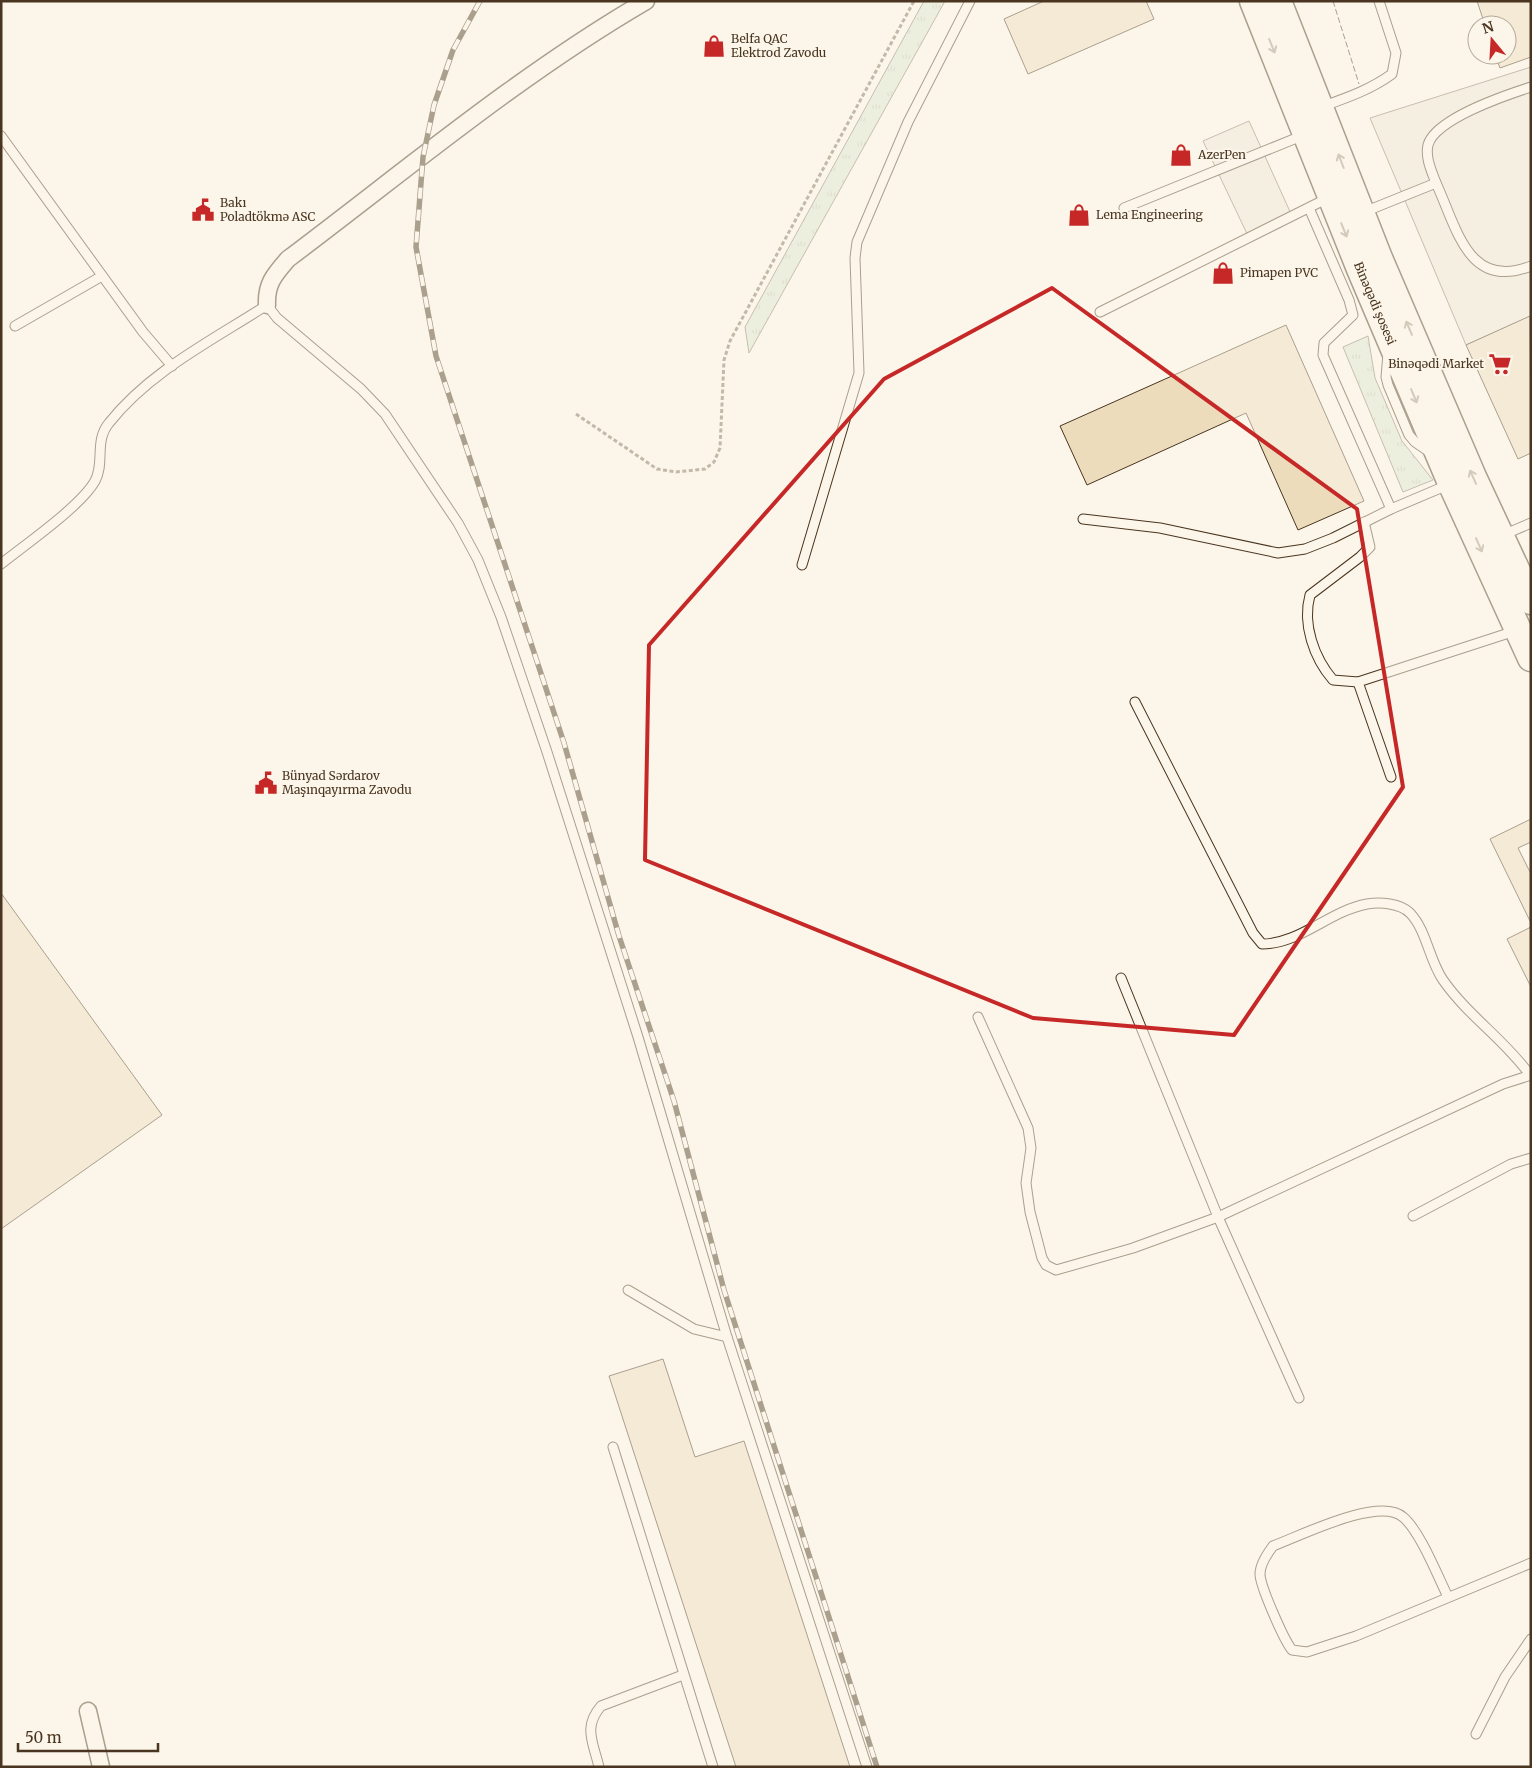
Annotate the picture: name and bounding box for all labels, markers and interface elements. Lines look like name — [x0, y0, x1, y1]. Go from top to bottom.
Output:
north arrow — [1467, 15, 1517, 65]
text: N — [1480, 17, 1496, 38]
place label: Belfa QAC Elektrod Zavodu — [731, 31, 827, 60]
shop icon: Belfa QAC Elektrod Zavodu — [701, 33, 727, 59]
one-way arrow — [1268, 39, 1277, 54]
shop icon: AzerPen — [1168, 142, 1194, 168]
place label: AzerPen — [1197, 147, 1246, 162]
one-way arrow — [1336, 154, 1345, 170]
place label: Bakı Poladtökmə ASC — [220, 195, 315, 224]
public building icon: Bakı Poladtökmə ASC — [190, 197, 216, 223]
shop icon: Lema Engineering — [1066, 202, 1092, 228]
place label: Lema Engineering — [1096, 207, 1204, 222]
one-way arrow — [1340, 222, 1349, 237]
street label: Binəqədi şosesi — [1351, 259, 1399, 347]
shop icon: Pimapen PVC — [1210, 260, 1236, 286]
place label: Pimapen PVC — [1240, 265, 1318, 280]
one-way arrow — [1403, 321, 1413, 336]
supermarket icon: Binəqədi Market — [1487, 351, 1513, 377]
place label: Binəqədi Market — [1388, 356, 1484, 371]
one-way arrow — [1410, 388, 1420, 403]
one-way arrow — [1468, 470, 1478, 485]
one-way arrow — [1475, 537, 1485, 552]
place label: Bünyad Sərdarov Maşınqayırma Zavodu — [282, 768, 412, 797]
public building icon: Bünyad Sərdarov Maşınqayırma Zavodu — [253, 770, 279, 796]
scale bar — [18, 1720, 158, 1752]
text: 50 m — [25, 1728, 62, 1747]

